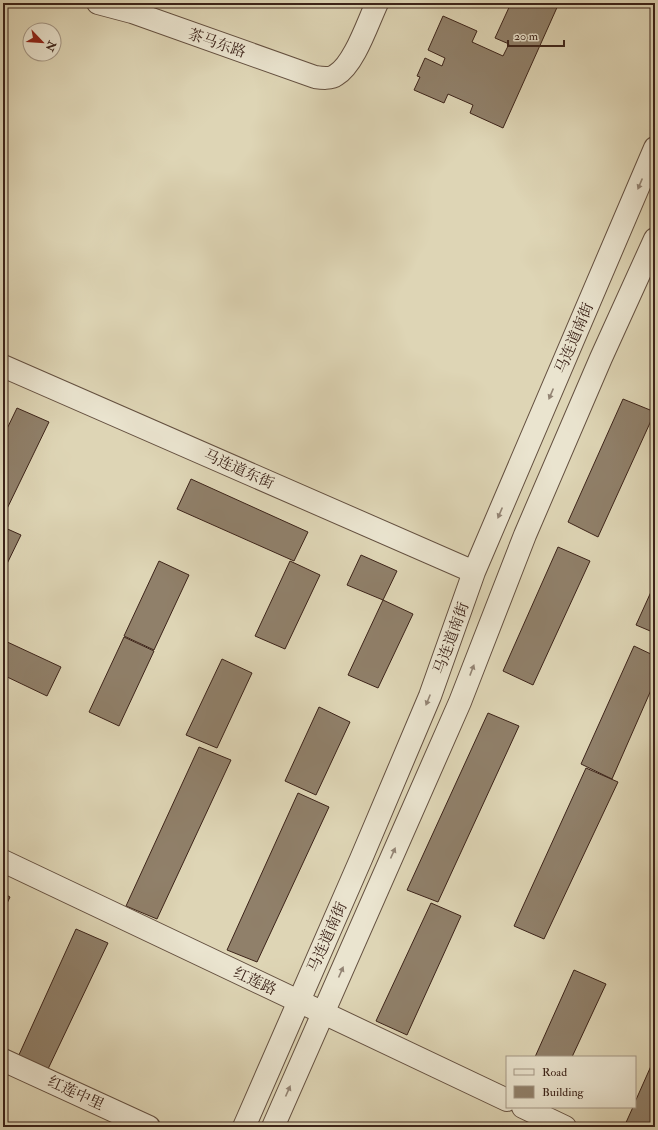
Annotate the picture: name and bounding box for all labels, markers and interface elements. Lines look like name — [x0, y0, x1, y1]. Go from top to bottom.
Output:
north arrow — [22, 22, 62, 62]
scale bar — [508, 22, 564, 48]
street label: 茶马东路 — [185, 25, 248, 62]
text: 20 m — [514, 29, 539, 44]
text: N — [42, 38, 59, 54]
one-way arrow — [636, 178, 642, 190]
street label: 马连道南街 — [551, 300, 598, 376]
one-way arrow — [547, 388, 553, 400]
street label: 马连道东街 — [201, 446, 277, 493]
one-way arrow — [496, 508, 502, 520]
street label: 马连道南街 — [430, 600, 473, 677]
one-way arrow — [470, 663, 476, 675]
one-way arrow — [424, 694, 430, 706]
one-way arrow — [390, 848, 396, 859]
street label: 马连道南街 — [304, 899, 351, 975]
street label: 红莲路 — [230, 963, 279, 1000]
one-way arrow — [338, 967, 344, 978]
legend — [506, 1056, 636, 1108]
text: Road — [542, 1065, 567, 1080]
street label: 红莲中里 — [45, 1072, 107, 1115]
text: Building — [542, 1085, 585, 1100]
one-way arrow — [285, 1086, 291, 1097]

